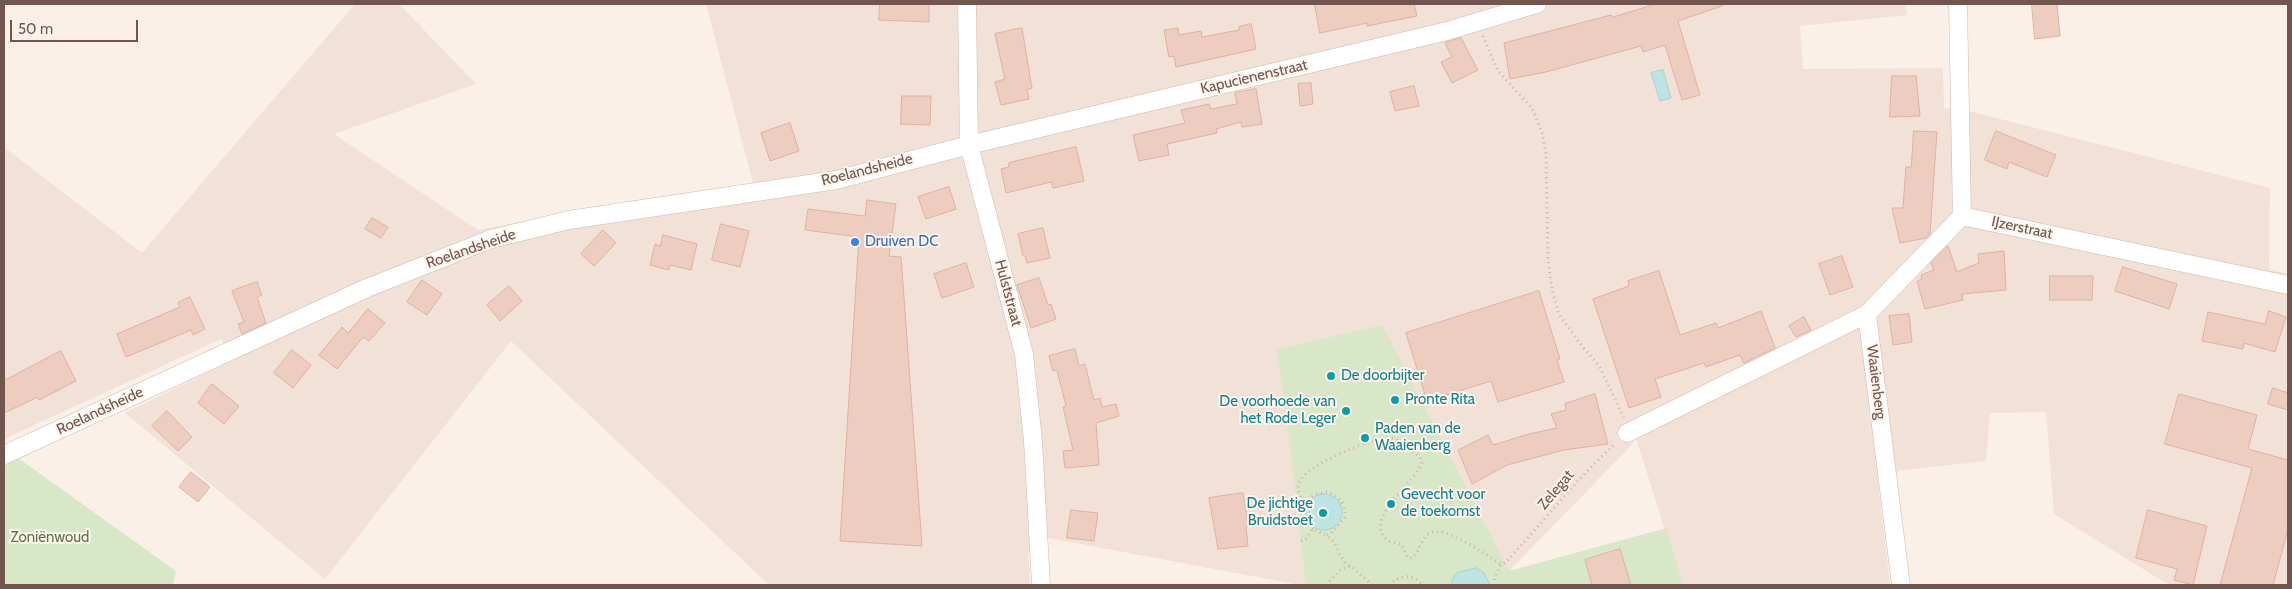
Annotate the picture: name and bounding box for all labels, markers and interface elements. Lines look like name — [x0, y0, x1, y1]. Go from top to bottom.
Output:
scale bar — [12, 10, 140, 42]
text: 50 m — [18, 20, 53, 38]
street label: Kapucienenstraat — [1199, 56, 1309, 98]
street label: Roelandsheide — [820, 150, 914, 190]
street label: IJzerstraat — [1990, 213, 2054, 243]
street label: Roelandsheide — [424, 225, 518, 273]
place label: Druiven DC — [865, 233, 938, 251]
marker: Druiven DC — [849, 236, 861, 248]
street label: Hulststraat — [990, 258, 1026, 328]
street label: Waaienberg — [1862, 344, 1890, 420]
place label: De doorbijter — [1341, 367, 1425, 385]
marker: De doorbijter — [1325, 370, 1337, 382]
street label: Roelandsheide — [54, 383, 146, 439]
place label: Pronte Rita — [1405, 391, 1475, 409]
place label: De voorhoede van het Rode Leger — [1219, 393, 1336, 428]
marker: Pronte Rita — [1389, 394, 1401, 406]
marker: De voorhoede van het Rode Leger — [1340, 405, 1352, 417]
place label: Paden van de Waaienberg — [1375, 420, 1461, 455]
marker: Paden van de Waaienberg — [1359, 432, 1371, 444]
street label: Zelegat — [1534, 467, 1578, 513]
place label: Gevecht voor de toekomst — [1401, 486, 1485, 521]
place label: De jichtige Bruidstoet — [1247, 495, 1313, 530]
marker: Gevecht voor de toekomst — [1385, 498, 1397, 510]
marker: De jichtige Bruidstoet — [1317, 507, 1329, 519]
park label: Zoniënwoud — [11, 529, 89, 547]

